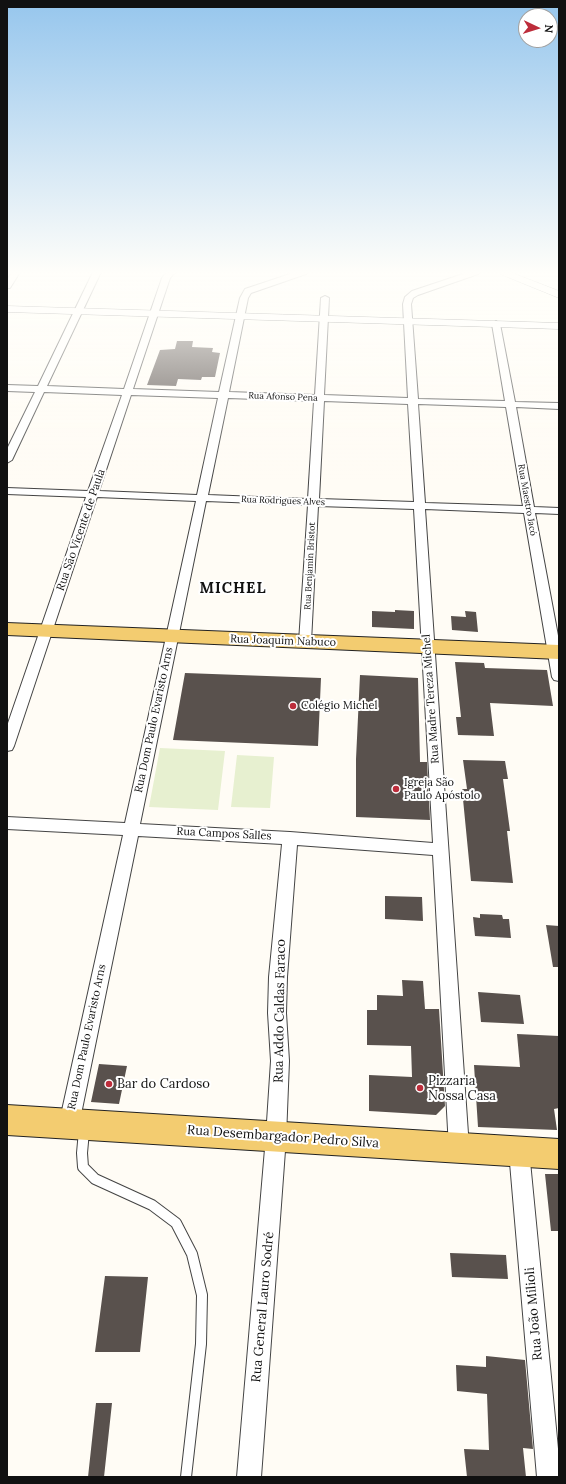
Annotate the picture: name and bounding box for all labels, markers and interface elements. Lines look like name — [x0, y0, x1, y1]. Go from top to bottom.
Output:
north arrow — [518, 8, 558, 48]
text: N — [542, 24, 556, 33]
street label: Rua Afonso Pena — [248, 390, 318, 404]
street label: Rua Maestro Jacó — [515, 463, 539, 537]
street label: Rua São Vicente de Paula — [54, 467, 108, 593]
street label: Rua Rodrigues Alves — [241, 494, 325, 508]
street label: Rua Benjamin Bristot — [302, 522, 318, 610]
district label: MICHEL — [199, 580, 267, 598]
street label: Rua Joaquim Nabuco — [230, 633, 336, 649]
street label: Rua Madre Tereza Michel — [420, 634, 442, 764]
street label: Rua Dom Paulo Evaristo Arns — [132, 646, 176, 794]
place label: Colégio Michel — [301, 699, 377, 713]
marker: Colégio Michel — [288, 701, 298, 711]
place label: Igreja São Paulo Apóstolo — [404, 776, 480, 802]
marker: Igreja São Paulo Apóstolo — [391, 784, 401, 794]
street label: Rua Campos Salles — [176, 825, 272, 843]
street label: Rua Addo Caldas Faraco — [271, 939, 289, 1083]
street label: Rua Dom Paulo Evaristo Arns — [65, 963, 109, 1111]
place label: Pizzaria Nossa Casa — [428, 1073, 496, 1104]
place label: Bar do Cardoso — [117, 1076, 210, 1092]
marker: Bar do Cardoso — [104, 1079, 114, 1089]
marker: Pizzaria Nossa Casa — [415, 1083, 425, 1093]
street label: Rua Desembargador Pedro Silva — [187, 1123, 379, 1151]
street label: Rua General Lauro Sodré — [249, 1231, 277, 1383]
street label: Rua João Milioli — [522, 1267, 546, 1361]

